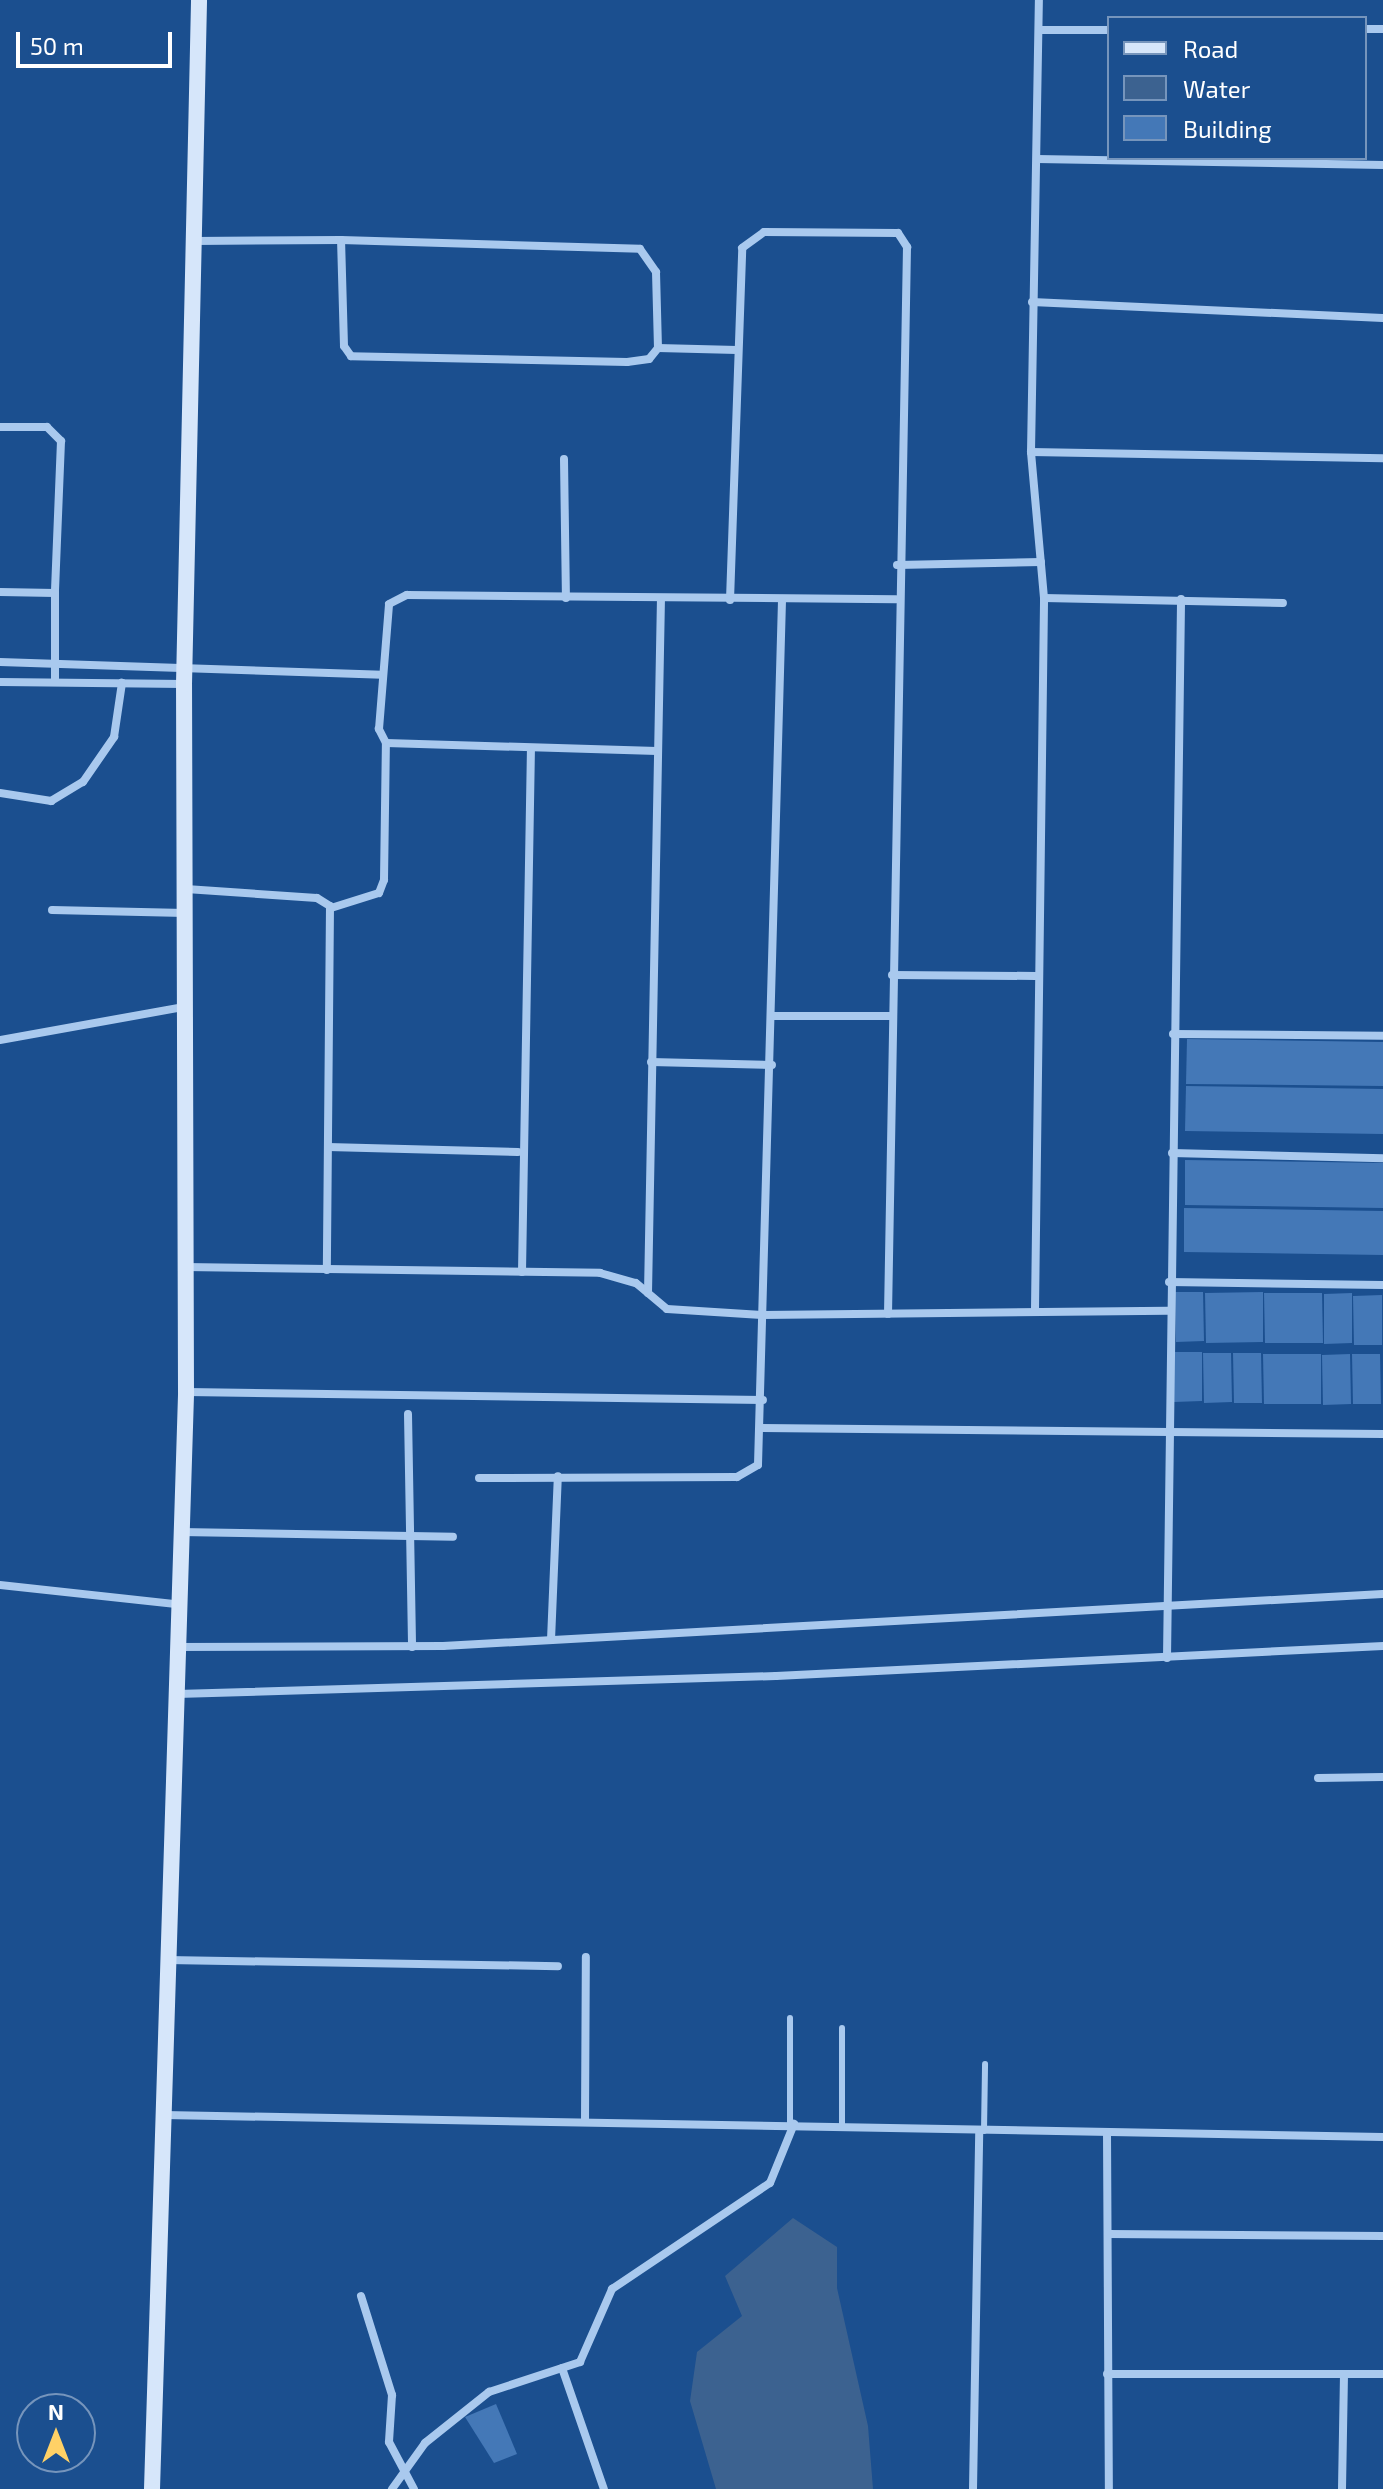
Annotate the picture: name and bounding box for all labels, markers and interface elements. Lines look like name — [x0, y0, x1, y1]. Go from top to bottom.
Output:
scale bar — [20, 16, 176, 66]
legend — [1107, 16, 1367, 160]
text: 50 m — [30, 31, 84, 60]
text: Road — [1183, 34, 1238, 63]
text: Water — [1183, 74, 1250, 103]
text: Building — [1183, 114, 1272, 143]
north arrow — [16, 2393, 96, 2473]
text: N — [48, 2398, 64, 2424]

